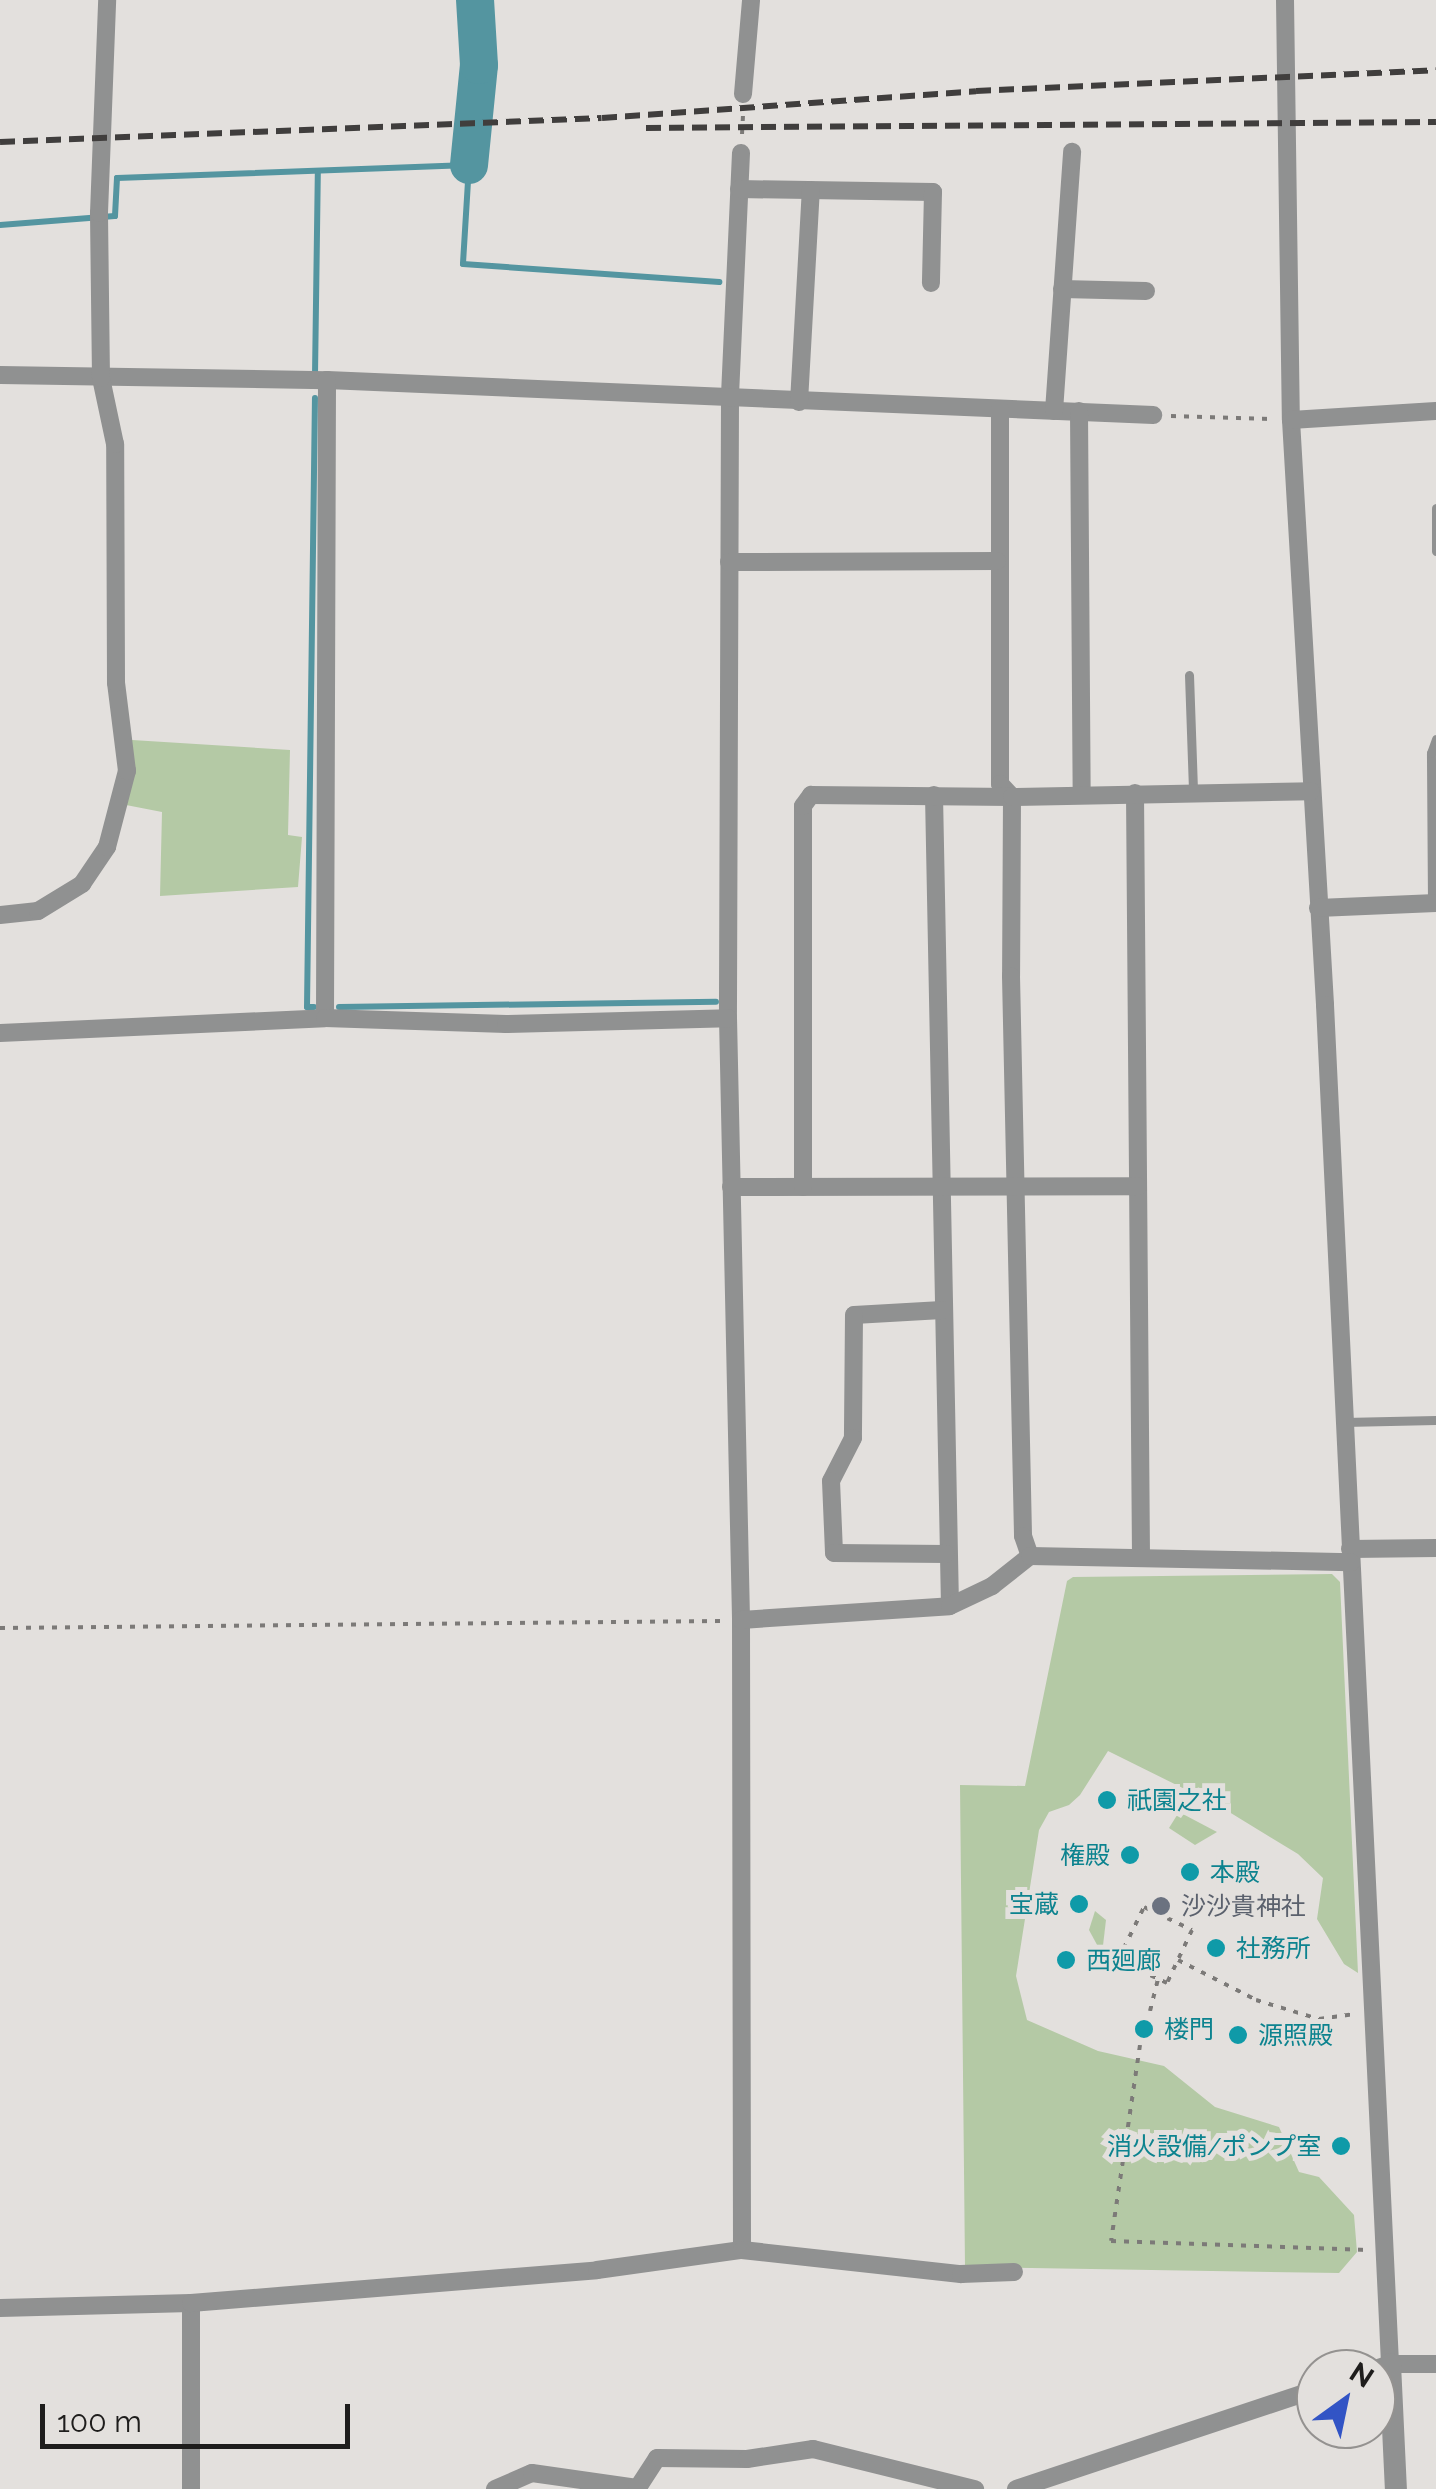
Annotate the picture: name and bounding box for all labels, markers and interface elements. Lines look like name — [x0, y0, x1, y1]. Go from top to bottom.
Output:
place label: 祇園之社 — [1127, 1785, 1227, 1815]
marker: 祇園之社 — [1096, 1789, 1118, 1811]
place label: 権殿 — [1060, 1840, 1110, 1870]
marker: 権殿 — [1119, 1844, 1141, 1866]
place label: 本殿 — [1210, 1857, 1260, 1887]
marker: 本殿 — [1179, 1861, 1201, 1883]
place label: 宝蔵 — [1009, 1889, 1059, 1919]
place label: 沙沙貴神社 — [1181, 1891, 1306, 1921]
marker: 宝蔵 — [1068, 1893, 1090, 1915]
marker: 沙沙貴神社 — [1150, 1895, 1172, 1917]
place label: 社務所 — [1236, 1933, 1311, 1963]
marker: 社務所 — [1205, 1937, 1227, 1959]
place label: 西廻廊 — [1086, 1945, 1161, 1975]
marker: 西廻廊 — [1055, 1949, 1077, 1971]
place label: 楼門 — [1164, 2014, 1214, 2044]
marker: 楼門 — [1133, 2018, 1155, 2040]
place label: 源照殿 — [1258, 2020, 1333, 2050]
marker: 源照殿 — [1227, 2024, 1249, 2046]
place label: 消火設備/ポンプ室 — [1106, 2131, 1321, 2161]
marker: 消火設備/ポンプ室 — [1330, 2135, 1352, 2157]
north arrow — [1296, 2349, 1396, 2449]
text: N — [1344, 2355, 1379, 2395]
scale bar — [45, 2384, 355, 2446]
text: 100 m — [57, 2404, 142, 2439]

